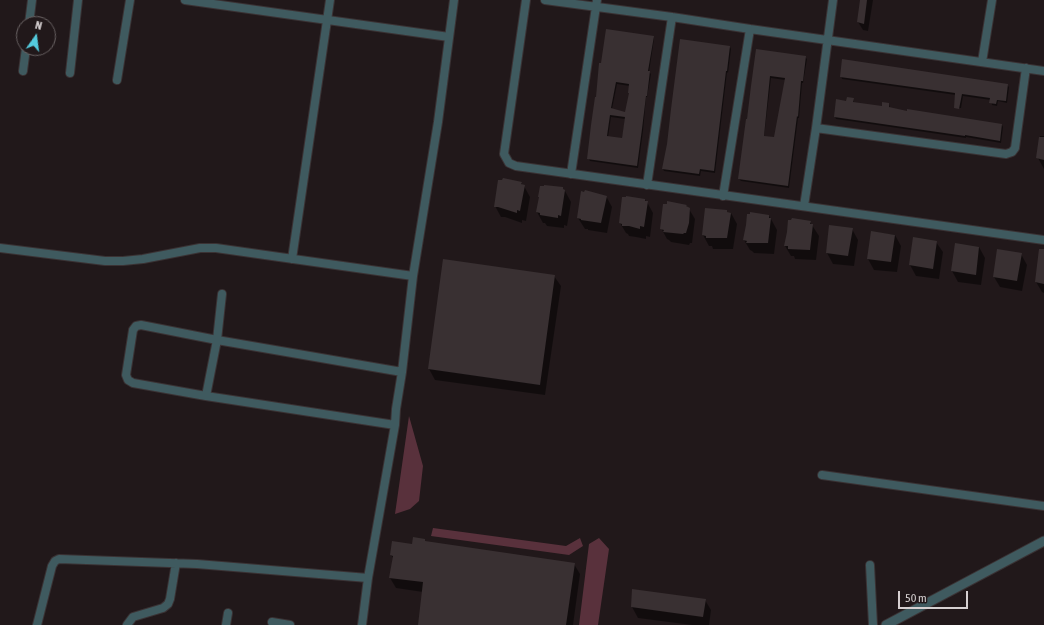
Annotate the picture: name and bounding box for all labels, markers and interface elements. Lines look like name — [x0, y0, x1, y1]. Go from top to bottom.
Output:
north arrow — [16, 16, 56, 56]
text: N — [34, 19, 43, 32]
scale bar — [900, 583, 970, 609]
text: 50 m — [905, 591, 927, 605]

